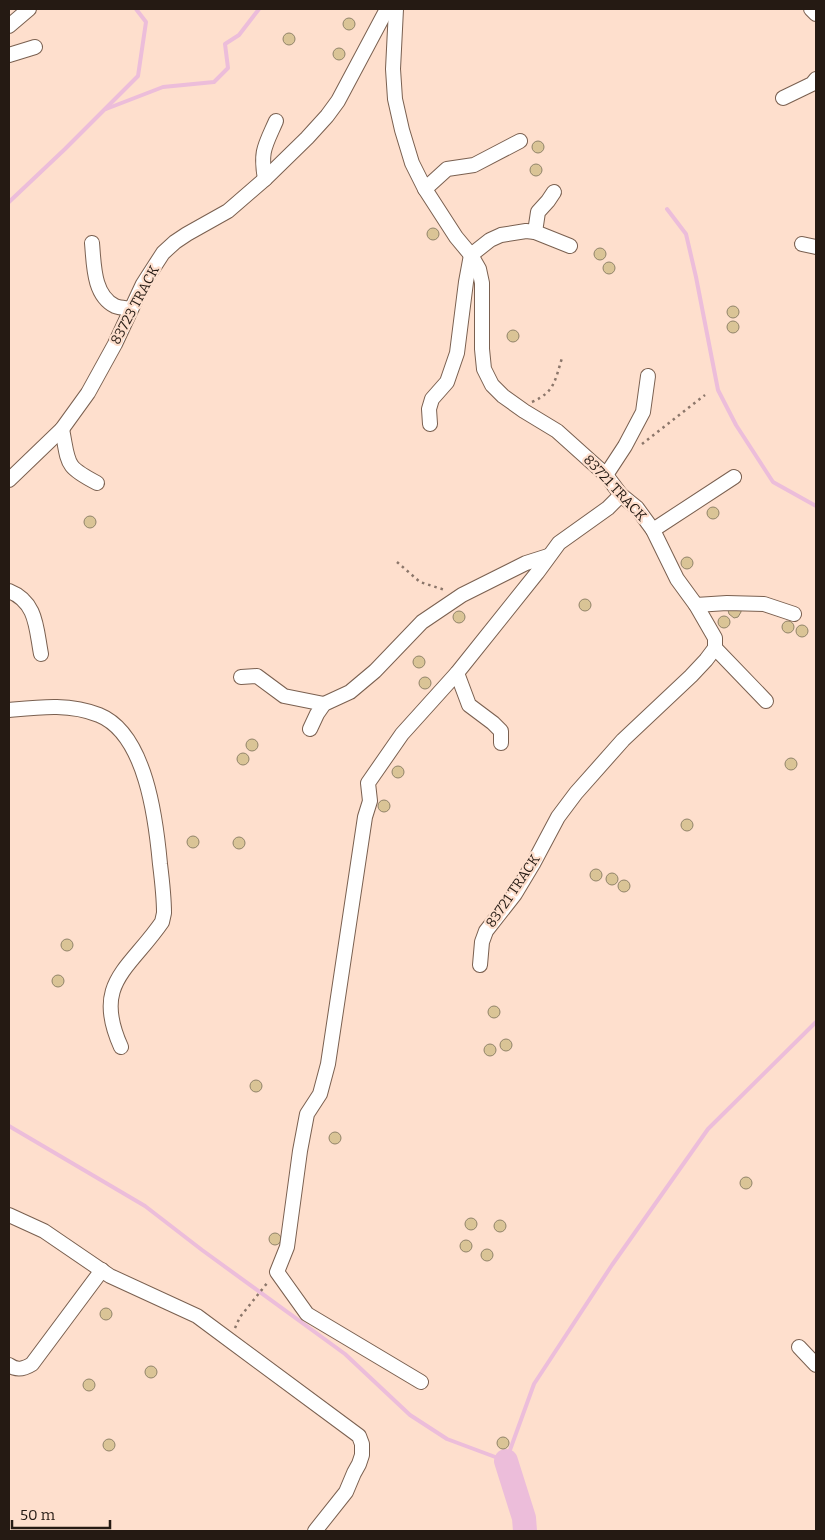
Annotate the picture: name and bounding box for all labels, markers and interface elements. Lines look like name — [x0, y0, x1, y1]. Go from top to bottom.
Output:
street label: 83723 TRACK — [107, 263, 163, 347]
street label: 83721 TRACK — [580, 451, 650, 525]
street label: 83721 TRACK — [482, 851, 544, 931]
scale bar — [12, 1498, 110, 1530]
text: 50 m — [20, 1506, 56, 1524]

